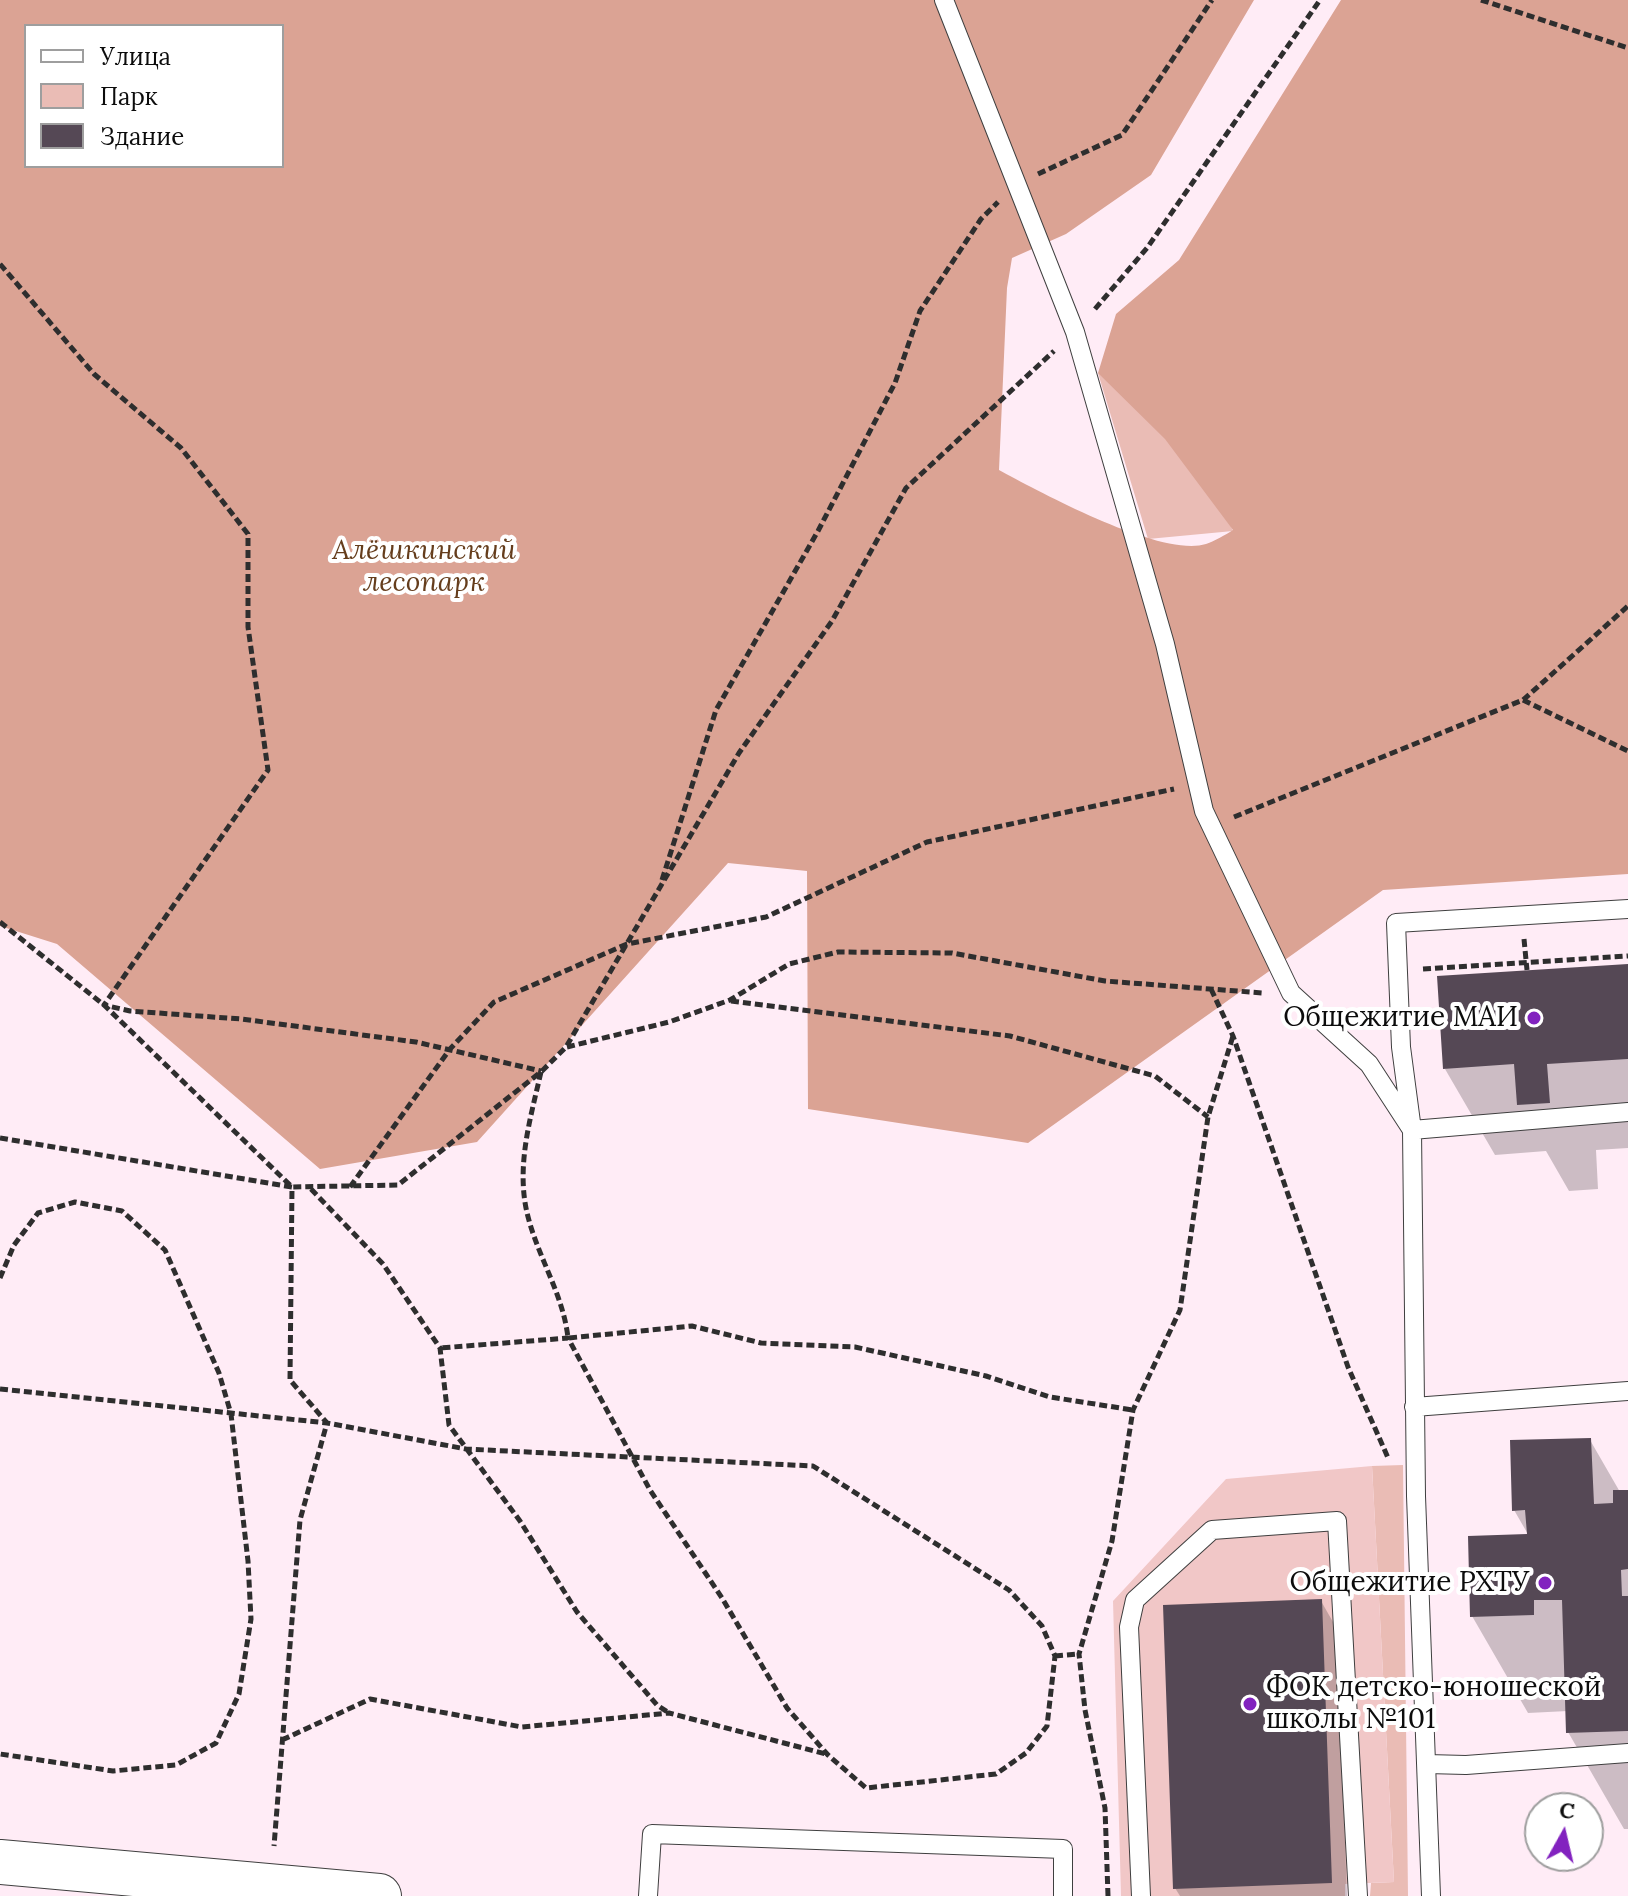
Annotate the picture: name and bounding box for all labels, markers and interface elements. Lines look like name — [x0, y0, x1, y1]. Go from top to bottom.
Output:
legend — [24, 24, 284, 168]
text: Улица — [100, 41, 171, 72]
text: Парк — [100, 81, 158, 112]
text: Здание — [100, 121, 184, 152]
park label: Алёшкинский лесопарк — [332, 534, 516, 600]
place label: Общежитие МАИ — [1283, 1001, 1518, 1035]
marker: Общежитие МАИ — [1525, 1009, 1543, 1027]
place label: Общежитие РХТУ — [1290, 1566, 1529, 1600]
marker: Общежитие РХТУ — [1536, 1574, 1554, 1592]
place label: ФОК детско-юношеской школы №101 — [1266, 1671, 1601, 1737]
marker: ФОК детско-юношеской школы №101 — [1241, 1695, 1259, 1713]
north arrow — [1524, 1792, 1604, 1872]
text: С — [1558, 1795, 1576, 1825]

